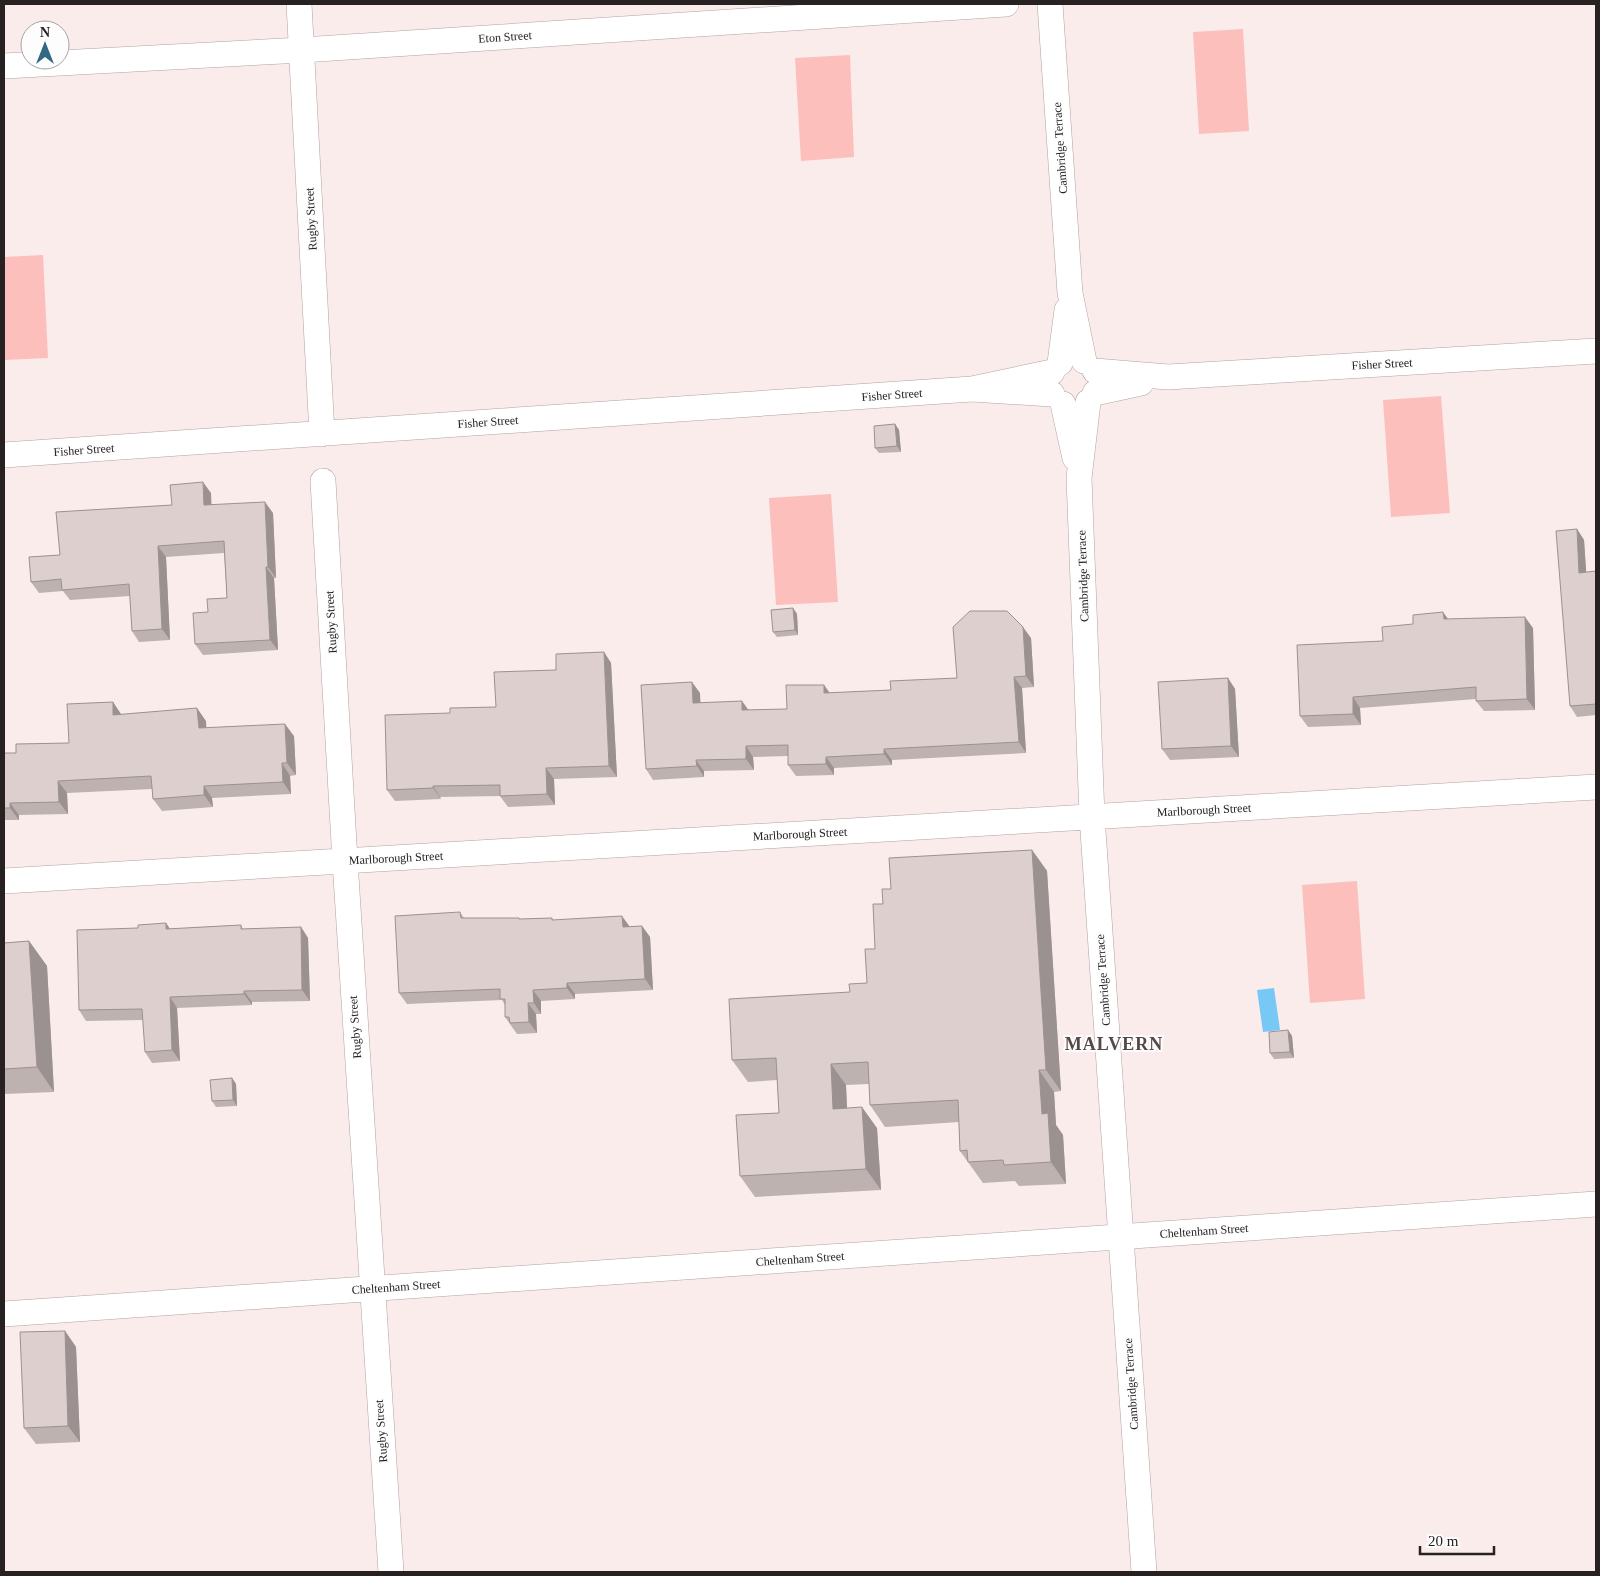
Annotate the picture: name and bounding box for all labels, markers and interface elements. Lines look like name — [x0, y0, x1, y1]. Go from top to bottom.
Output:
north arrow — [20, 20, 70, 70]
text: N — [40, 25, 50, 40]
street label: Eton Street — [478, 28, 533, 46]
street label: Cambridge Terrace — [1050, 102, 1070, 194]
street label: Rugby Street — [302, 187, 320, 251]
street label: Fisher Street — [1351, 355, 1413, 373]
street label: Fisher Street — [861, 386, 924, 404]
street label: Fisher Street — [457, 413, 520, 431]
street label: Fisher Street — [53, 441, 116, 459]
street label: Cambridge Terrace — [1074, 530, 1092, 622]
street label: Rugby Street — [322, 590, 340, 654]
street label: Marlborough Street — [1157, 801, 1252, 819]
street label: Marlborough Street — [753, 825, 848, 843]
street label: Marlborough Street — [349, 849, 444, 867]
street label: Cambridge Terrace — [1093, 934, 1113, 1026]
street label: Rugby Street — [346, 994, 364, 1059]
district label: MALVERN — [1065, 1034, 1163, 1054]
street label: Cheltenham Street — [1159, 1221, 1250, 1241]
street label: Cheltenham Street — [755, 1249, 846, 1269]
street label: Cheltenham Street — [351, 1277, 442, 1297]
street label: Cambridge Terrace — [1121, 1338, 1141, 1430]
street label: Rugby Street — [372, 1398, 390, 1463]
scale bar — [1420, 1524, 1494, 1556]
text: 20 m — [1428, 1533, 1459, 1549]

